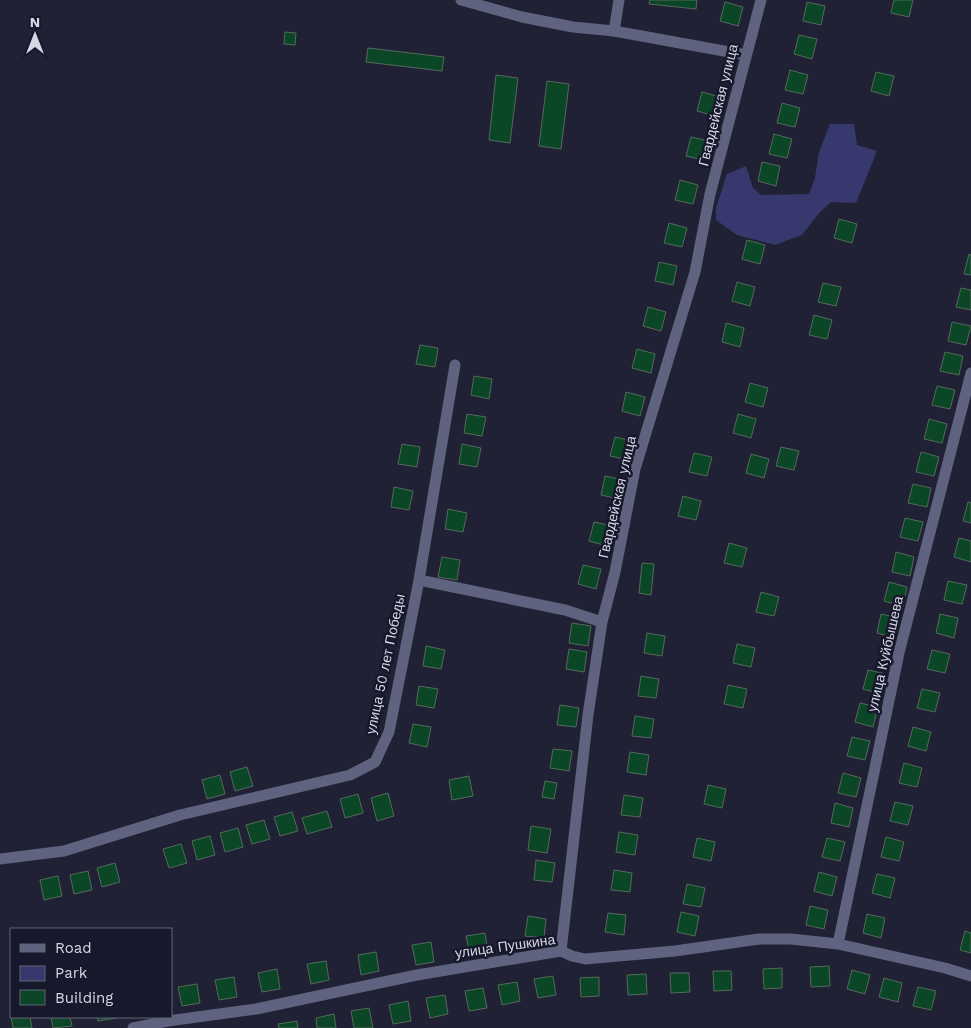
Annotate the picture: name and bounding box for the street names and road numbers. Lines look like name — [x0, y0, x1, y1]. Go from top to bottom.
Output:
street label: Гвардейская улица — [695, 42, 741, 168]
street label: Гвардейская улица — [595, 434, 639, 560]
street label: улица 50 лет Победы — [362, 592, 408, 736]
street label: улица Куйбышева — [864, 594, 906, 713]
street label: улица Пушкина — [454, 931, 556, 961]

